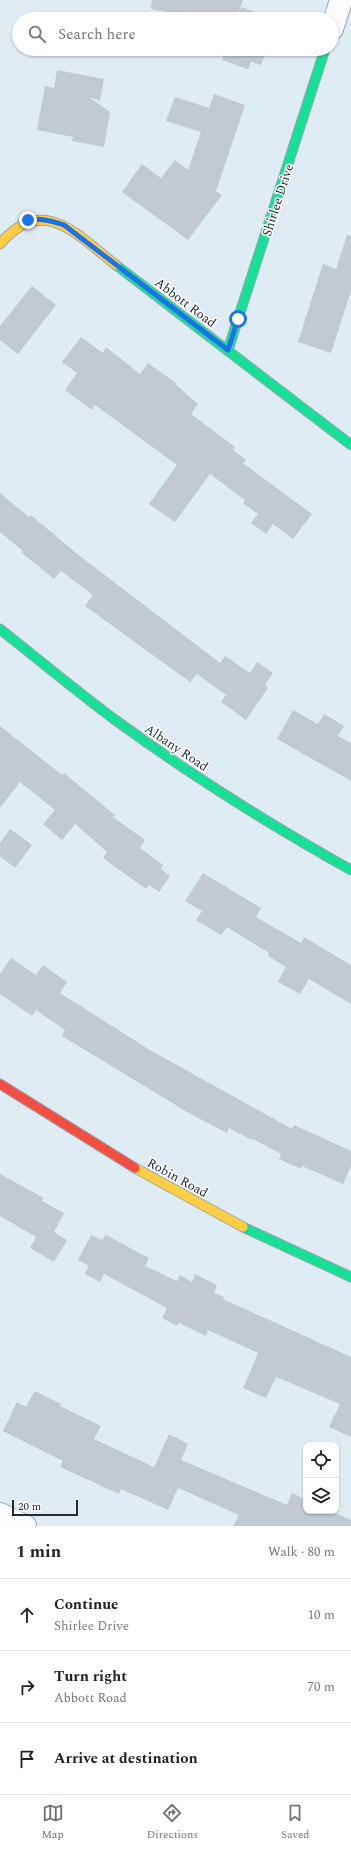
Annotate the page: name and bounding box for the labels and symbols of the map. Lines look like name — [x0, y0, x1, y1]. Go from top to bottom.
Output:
street label: Shirlee Drive — [257, 161, 299, 239]
route end — [19, 211, 37, 229]
street label: Abbott Road — [150, 273, 220, 333]
route start — [229, 310, 247, 328]
street label: Albany Road — [140, 719, 212, 777]
street label: Robin Road — [143, 1153, 212, 1203]
scale bar — [12, 1498, 78, 1517]

